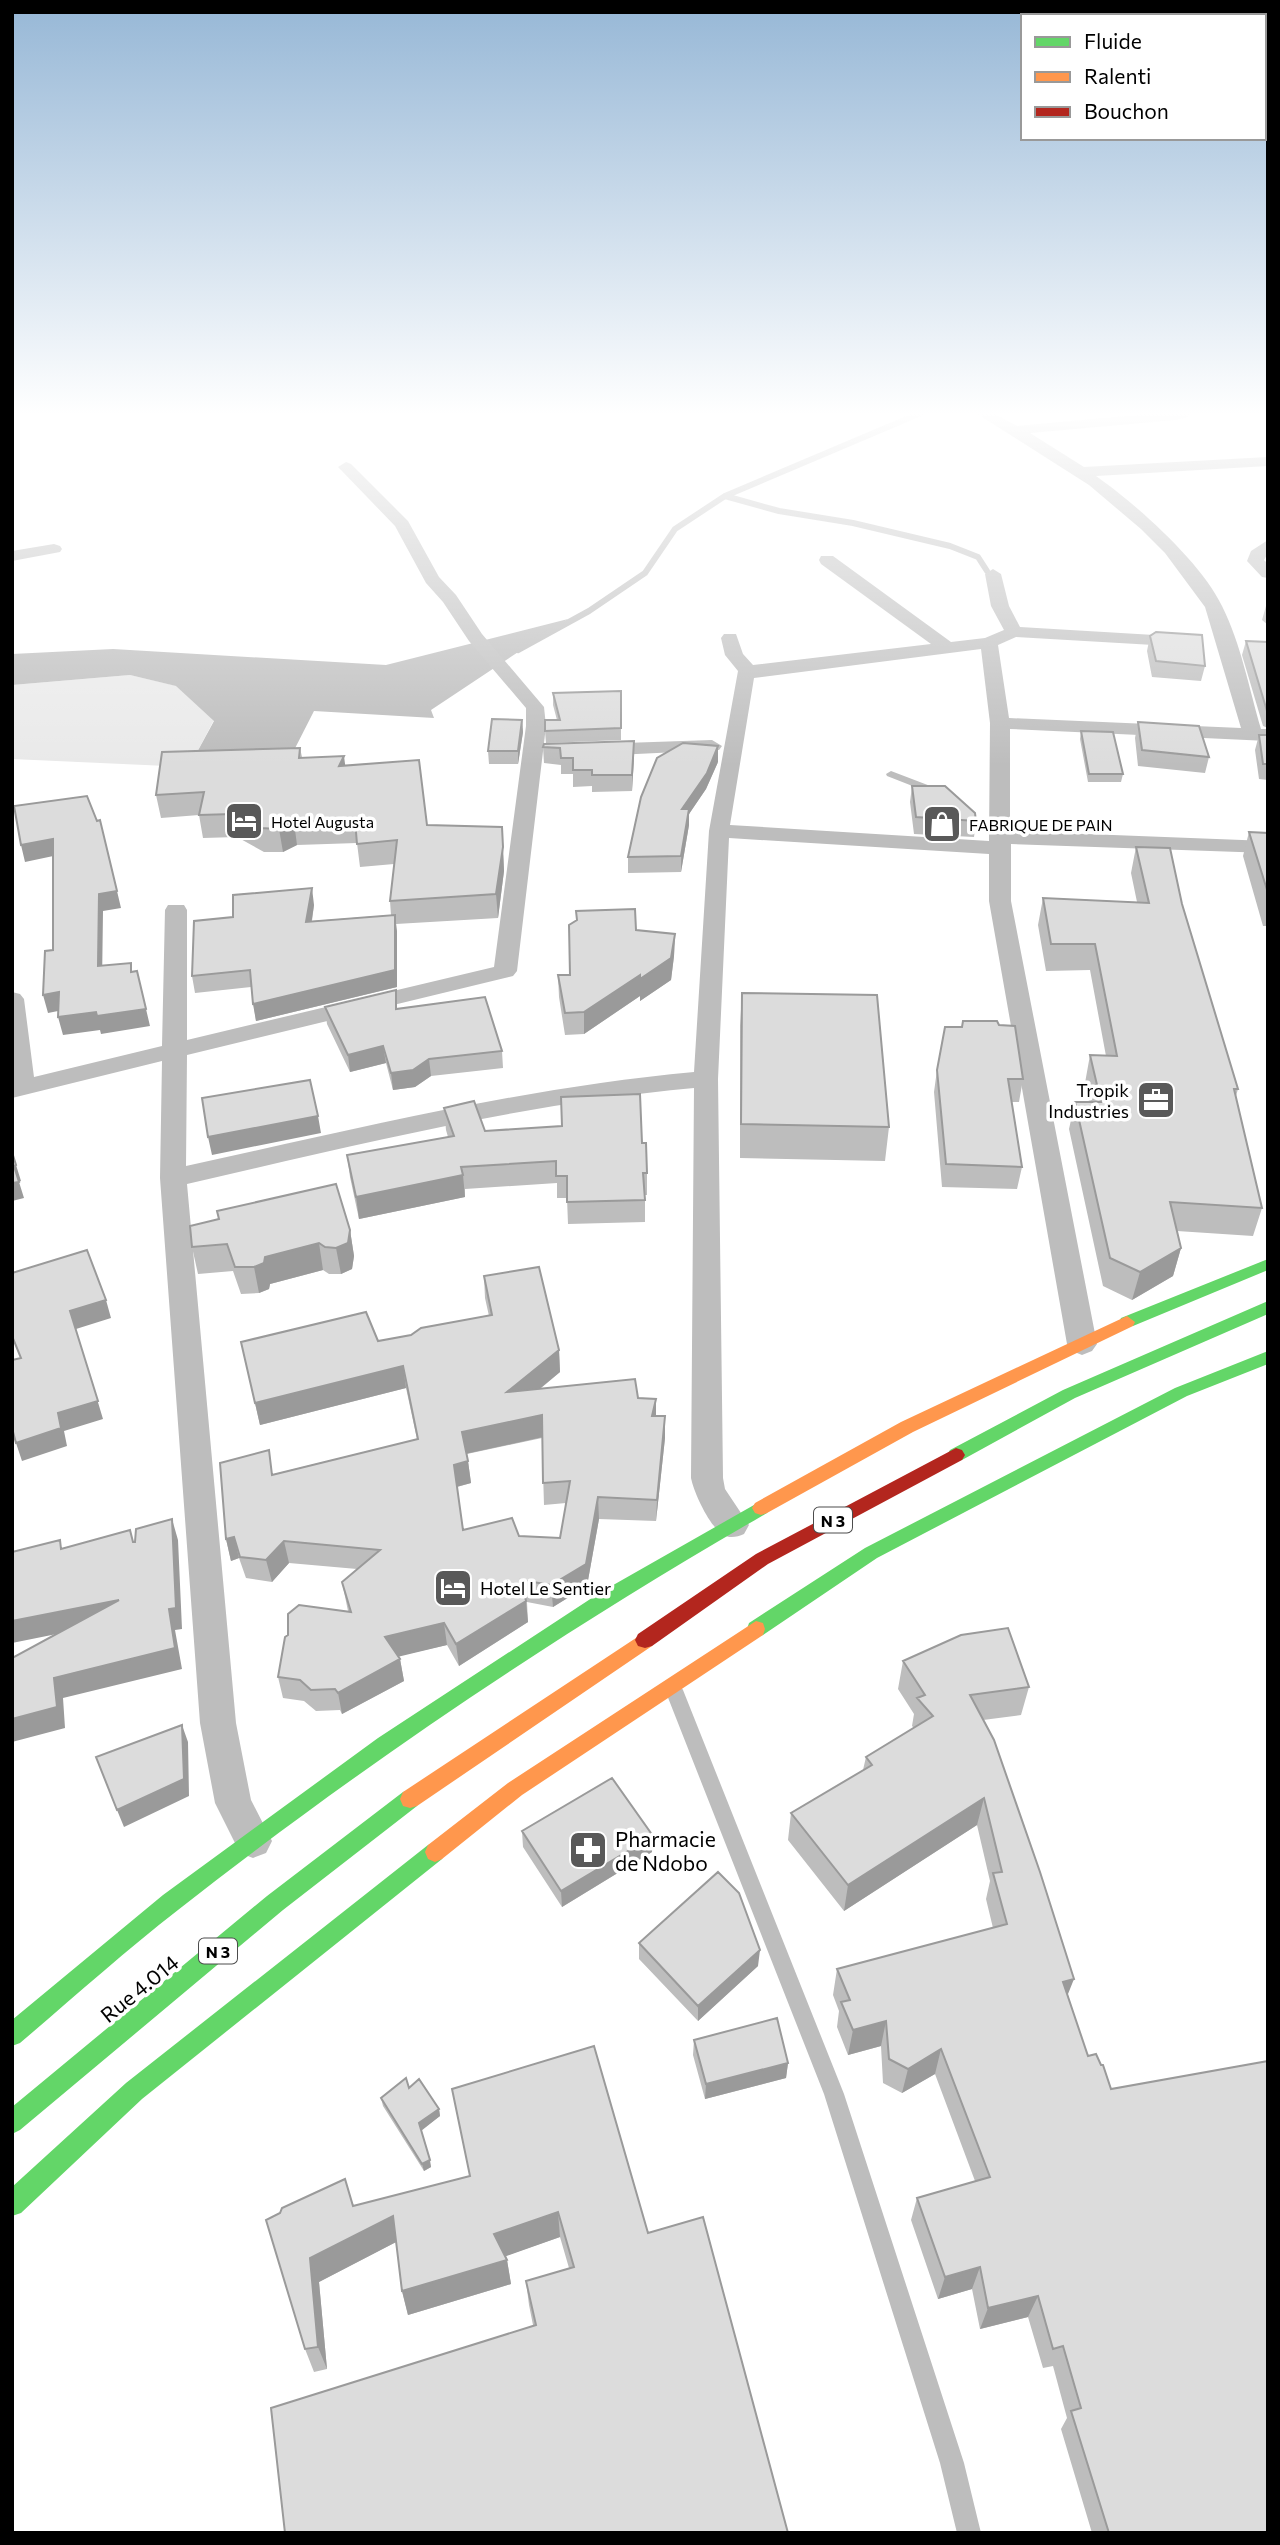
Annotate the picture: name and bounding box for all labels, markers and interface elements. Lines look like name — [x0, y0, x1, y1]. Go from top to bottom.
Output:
legend — [1021, 14, 1266, 140]
text: Fluide — [1084, 28, 1142, 53]
text: Ralenti — [1084, 63, 1151, 88]
text: Bouchon — [1084, 98, 1169, 123]
hotel icon: Hotel Augusta — [223, 800, 265, 842]
shop icon: FABRIQUE DE PAIN — [921, 803, 963, 845]
place label: Hotel Augusta — [271, 812, 374, 831]
place label: FABRIQUE DE PAIN — [969, 815, 1113, 834]
place label: Tropik Industries — [1048, 1079, 1129, 1122]
office icon: Tropik Industries — [1135, 1079, 1177, 1121]
road number: N 3 — [814, 1508, 852, 1532]
hotel icon: Hotel Le Sentier — [432, 1567, 474, 1609]
place label: Hotel Le Sentier — [480, 1577, 611, 1599]
place label: Pharmacie de Ndobo — [615, 1826, 716, 1875]
pharmacy icon: Pharmacie de Ndobo — [567, 1829, 609, 1871]
road number: N 3 — [199, 1938, 237, 1964]
street label: Rue 4.014 — [95, 1949, 183, 2027]

